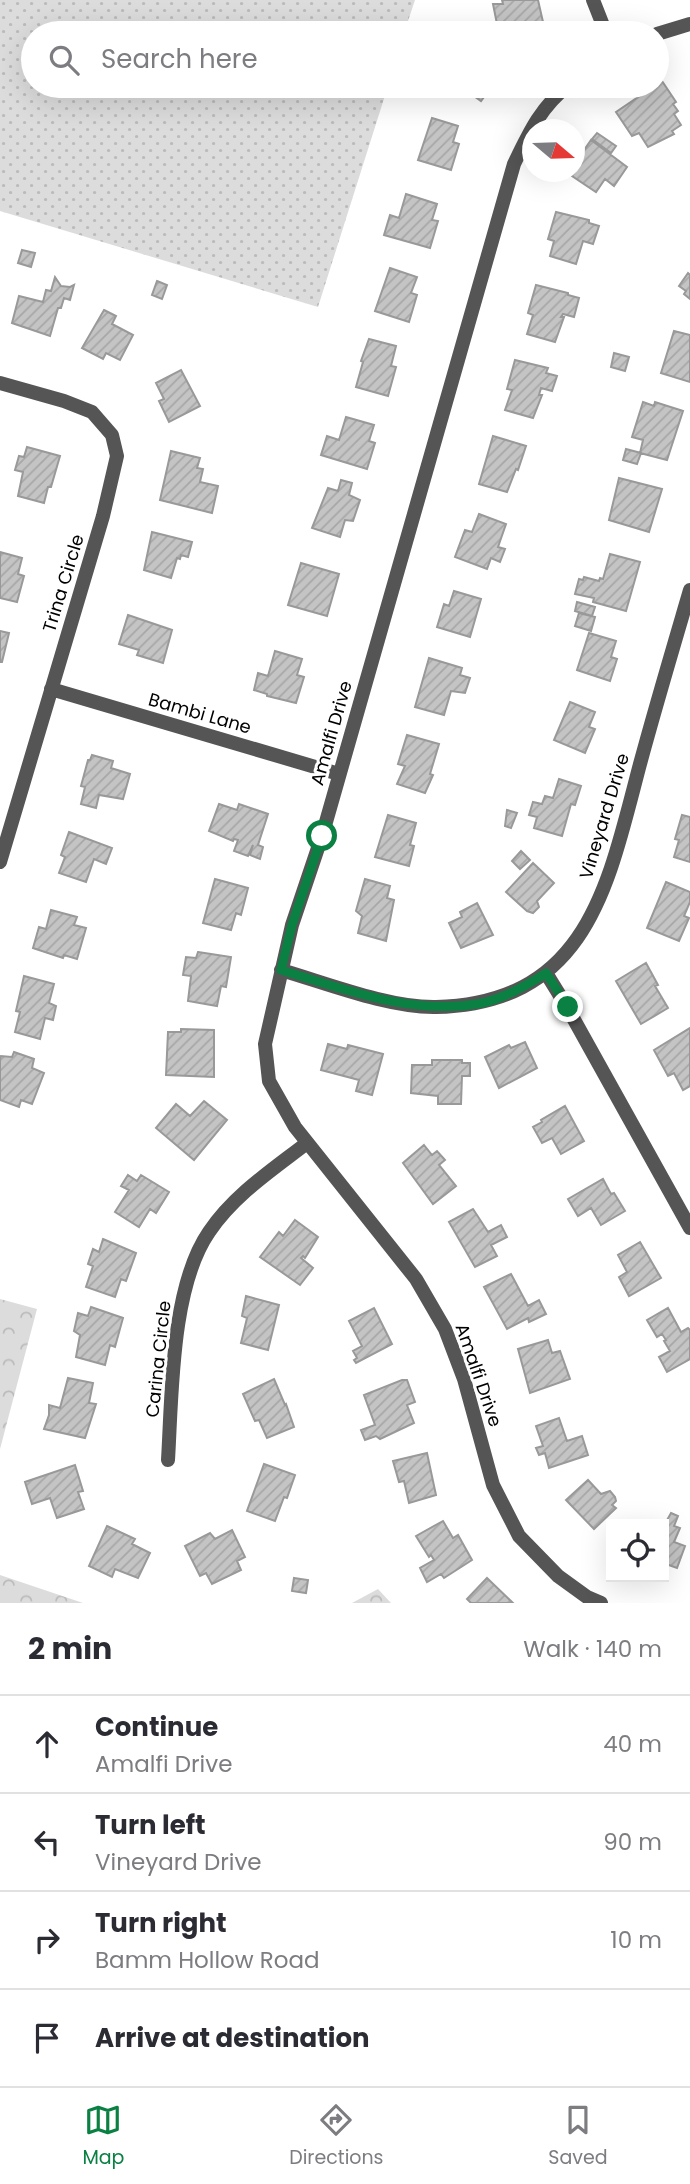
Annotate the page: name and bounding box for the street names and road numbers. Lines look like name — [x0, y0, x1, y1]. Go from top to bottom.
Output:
street label: Trina Circle — [36, 531, 90, 635]
street label: Amalfi Drive — [304, 678, 358, 788]
street label: Bambi Lane — [146, 686, 254, 740]
street label: Vineyard Drive — [573, 750, 635, 882]
street label: Carina Circle — [139, 1299, 177, 1419]
street label: Amalfi Drive — [450, 1320, 508, 1430]

